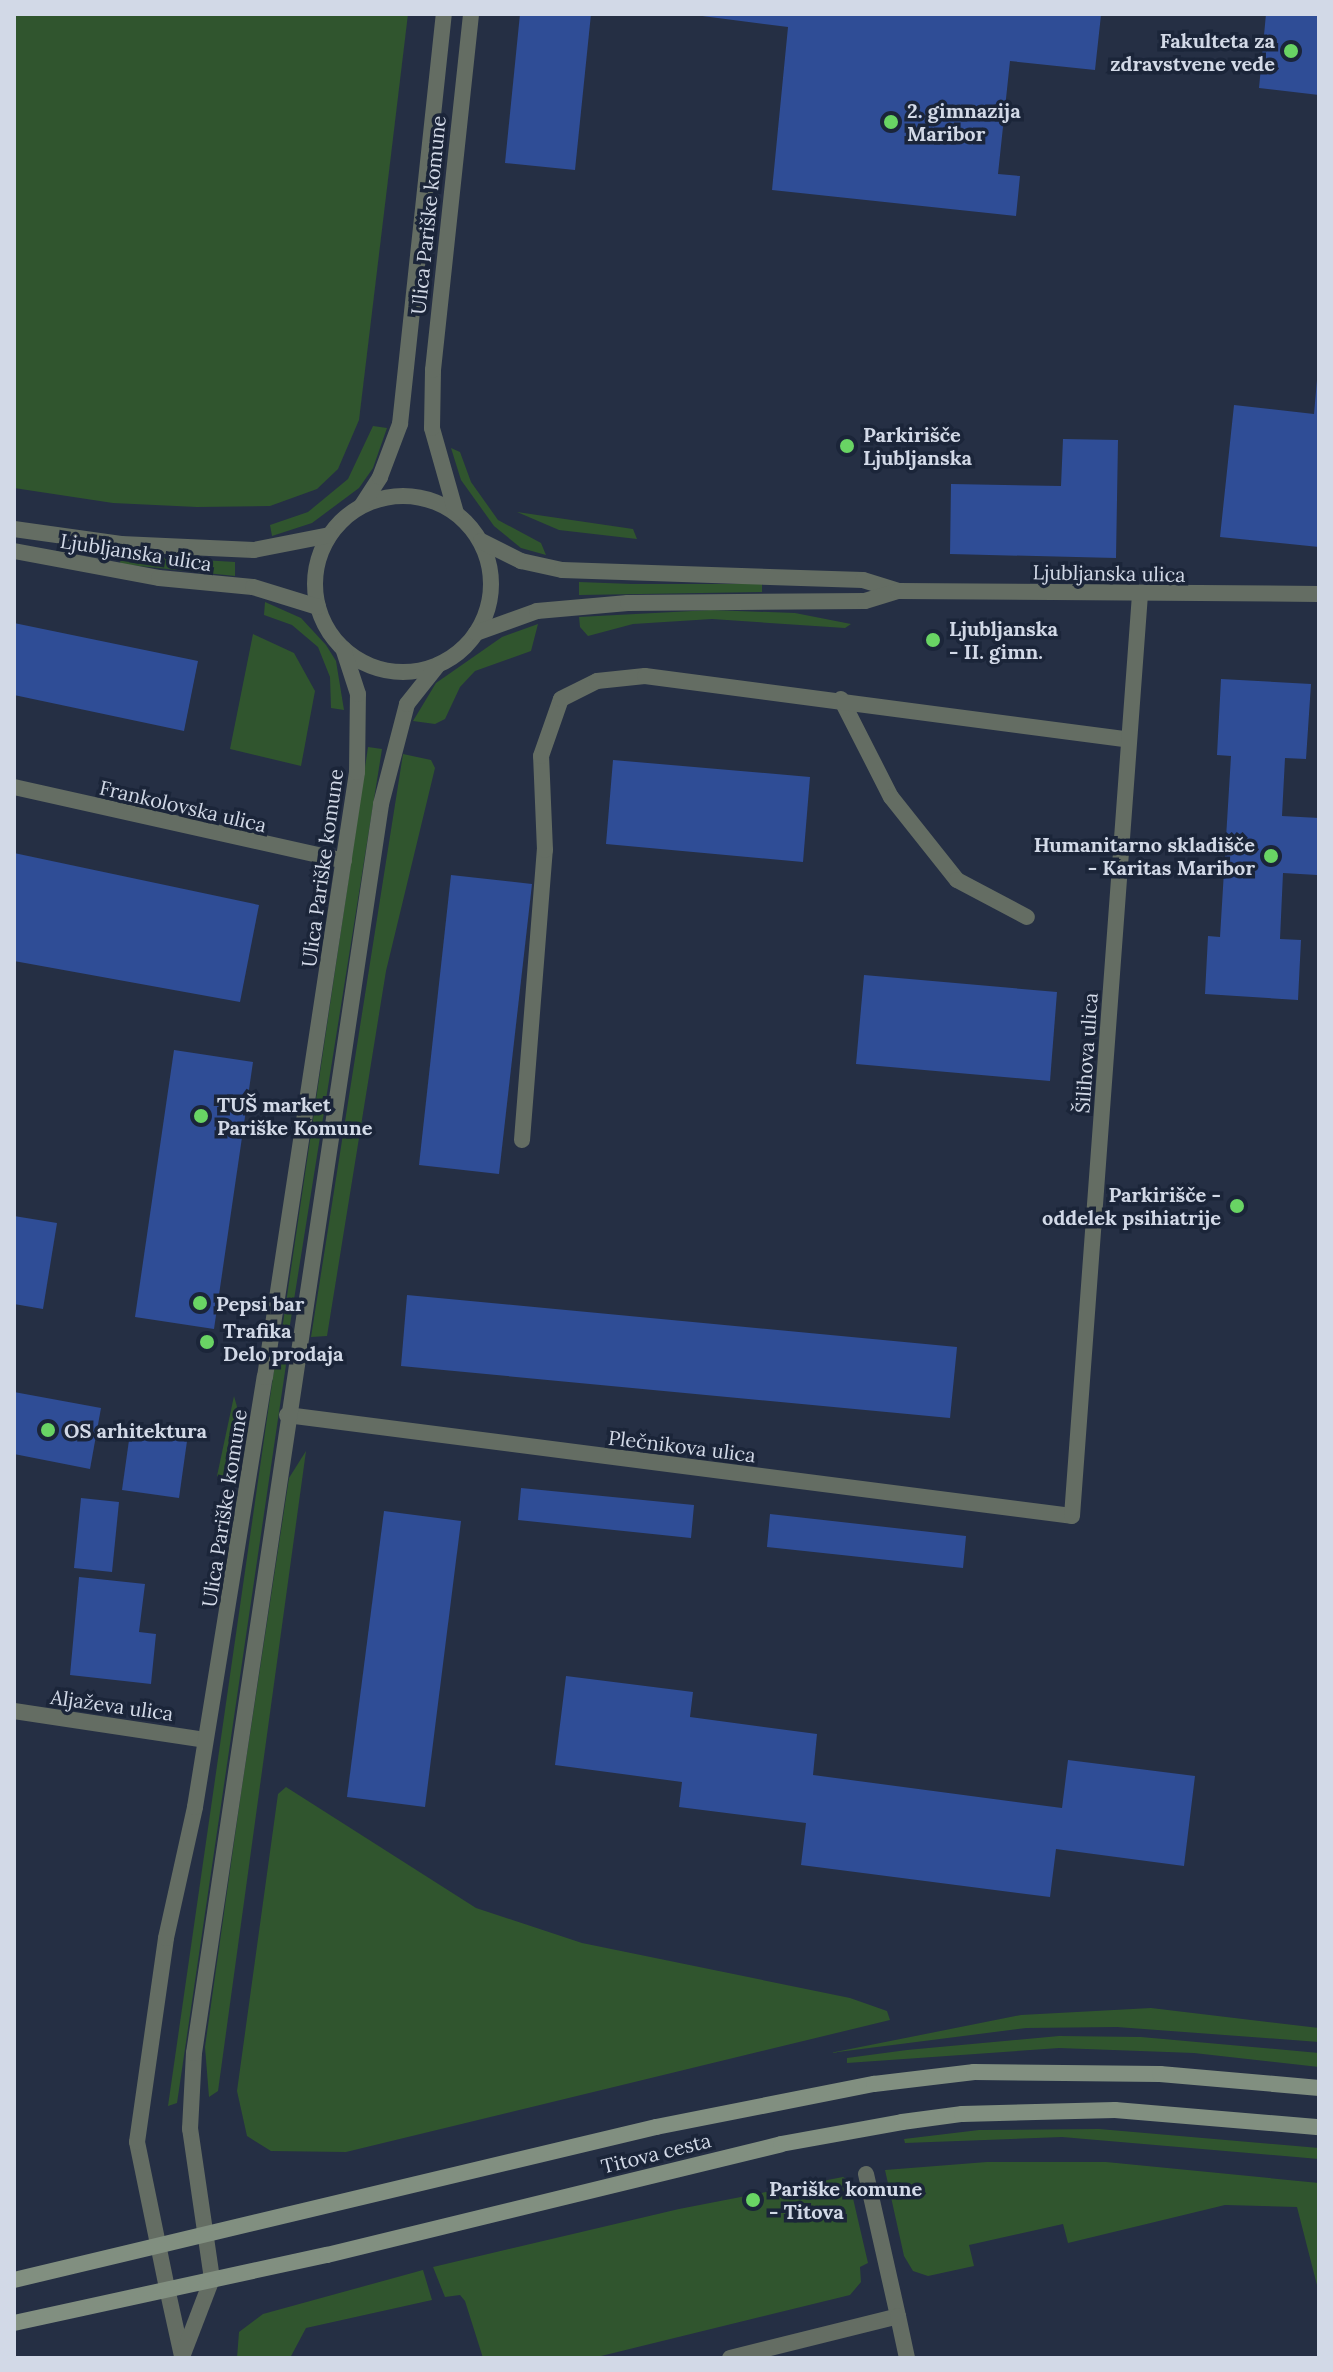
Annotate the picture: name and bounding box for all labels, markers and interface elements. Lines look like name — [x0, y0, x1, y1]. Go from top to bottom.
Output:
place label: Fakulteta za zdravstvene vede — [1110, 28, 1275, 75]
marker: Fakulteta za zdravstvene vede — [1282, 42, 1300, 60]
place label: 2. gimnazija Maribor — [907, 98, 1021, 145]
marker: 2. gimnazija Maribor — [882, 113, 900, 131]
street label: Ulica Pariške komune — [406, 114, 450, 316]
place label: Parkirišče Ljubljanska — [863, 422, 972, 469]
marker: Parkirišče Ljubljanska — [838, 437, 856, 455]
street label: Ljubljanska ulica — [59, 528, 213, 576]
street label: Ljubljanska ulica — [1032, 560, 1186, 586]
place label: Ljubljanska - II. gimn. — [949, 616, 1058, 663]
marker: Ljubljanska - II. gimn. — [924, 631, 942, 649]
street label: Ulica Pariške komune — [296, 767, 348, 969]
street label: Frankolovska ulica — [97, 775, 269, 837]
place label: Humanitarno skladišče - Karitas Maribor — [1034, 832, 1255, 879]
marker: Humanitarno skladišče - Karitas Maribor — [1262, 847, 1280, 865]
street label: Šilihova ulica — [1070, 992, 1102, 1114]
place label: TUŠ market Pariške Komune — [217, 1092, 372, 1139]
marker: TUŠ market Pariške Komune — [192, 1107, 210, 1125]
place label: Parkirišče - oddelek psihiatrije — [1042, 1182, 1221, 1229]
marker: Parkirišče - oddelek psihiatrije — [1228, 1197, 1246, 1215]
place label: Pepsi bar — [216, 1291, 304, 1315]
marker: Pepsi bar — [191, 1294, 209, 1312]
place label: Trafika Delo prodaja — [223, 1318, 343, 1365]
marker: Trafika Delo prodaja — [198, 1333, 216, 1351]
street label: Ulica Pariške komune — [197, 1407, 251, 1609]
place label: OS arhitektura — [64, 1418, 207, 1442]
marker: OS arhitektura — [39, 1421, 57, 1439]
street label: Plečnikova ulica — [607, 1425, 757, 1467]
street label: Aljaževa ulica — [49, 1685, 175, 1725]
street label: Titova cesta — [599, 2128, 713, 2178]
place label: Pariške komune - Titova — [769, 2176, 922, 2223]
marker: Pariške komune - Titova — [744, 2191, 762, 2209]

